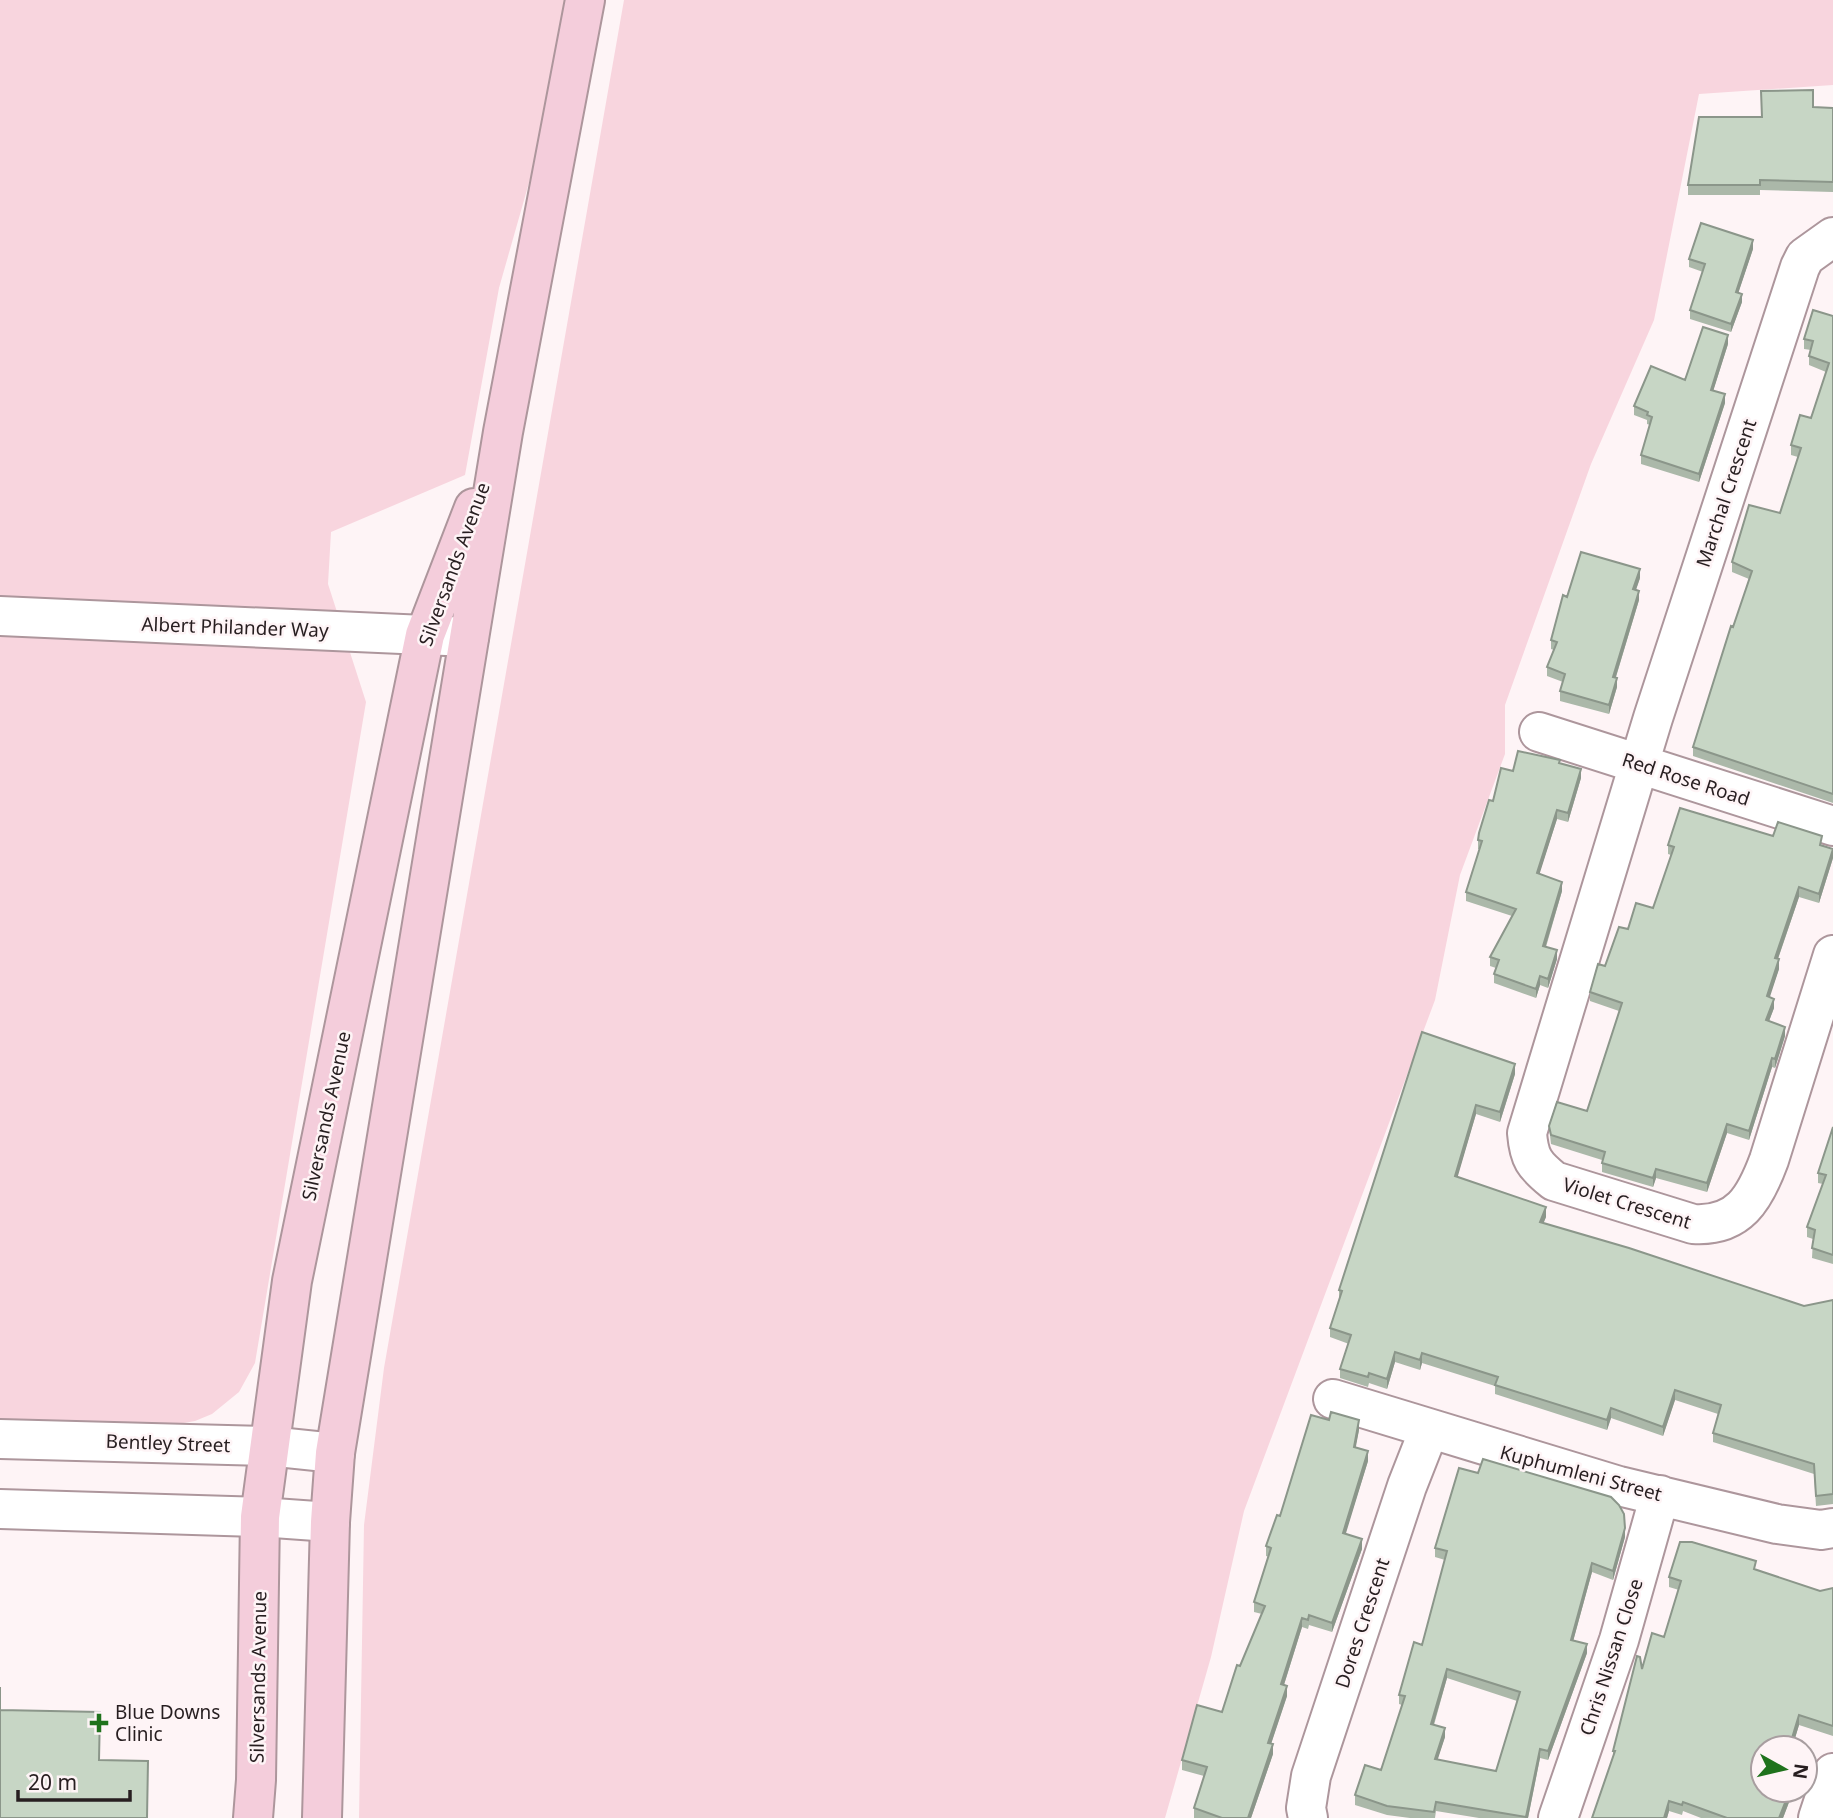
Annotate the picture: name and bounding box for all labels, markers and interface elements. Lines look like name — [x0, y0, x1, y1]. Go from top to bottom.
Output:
street label: Marchal Crescent — [1690, 415, 1762, 570]
street label: Silversands Avenue — [412, 479, 496, 649]
street label: Albert Philander Way — [141, 611, 329, 643]
street label: Red Rose Road — [1619, 746, 1753, 812]
street label: Silversands Avenue — [295, 1029, 357, 1203]
street label: Violet Crescent — [1560, 1171, 1694, 1235]
street label: Bentley Street — [105, 1428, 231, 1458]
street label: Kuphumleni Street — [1497, 1439, 1665, 1507]
street label: Dores Crescent — [1329, 1555, 1395, 1691]
street label: Chris Nissan Close — [1573, 1575, 1649, 1739]
street label: Silversands Avenue — [243, 1591, 273, 1763]
place label: Blue Downs Clinic — [115, 1699, 220, 1747]
marker: Blue Downs Clinic — [89, 1713, 109, 1733]
north arrow — [1749, 1734, 1819, 1804]
scale bar — [18, 1758, 130, 1802]
text: N — [1787, 1762, 1815, 1781]
text: 20 m — [28, 1768, 77, 1796]

